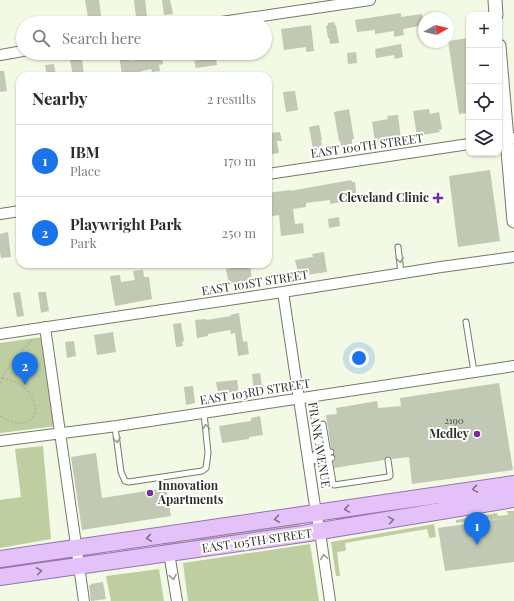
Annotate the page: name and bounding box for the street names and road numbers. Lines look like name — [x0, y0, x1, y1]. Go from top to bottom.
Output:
street label: EAST 100TH STREET — [309, 129, 425, 161]
street label: EAST 101ST STREET — [200, 266, 310, 298]
street label: EAST 103RD STREET — [198, 374, 312, 408]
street label: FRANK AVENUE — [305, 401, 335, 489]
street label: EAST 105TH STREET — [201, 524, 314, 556]

